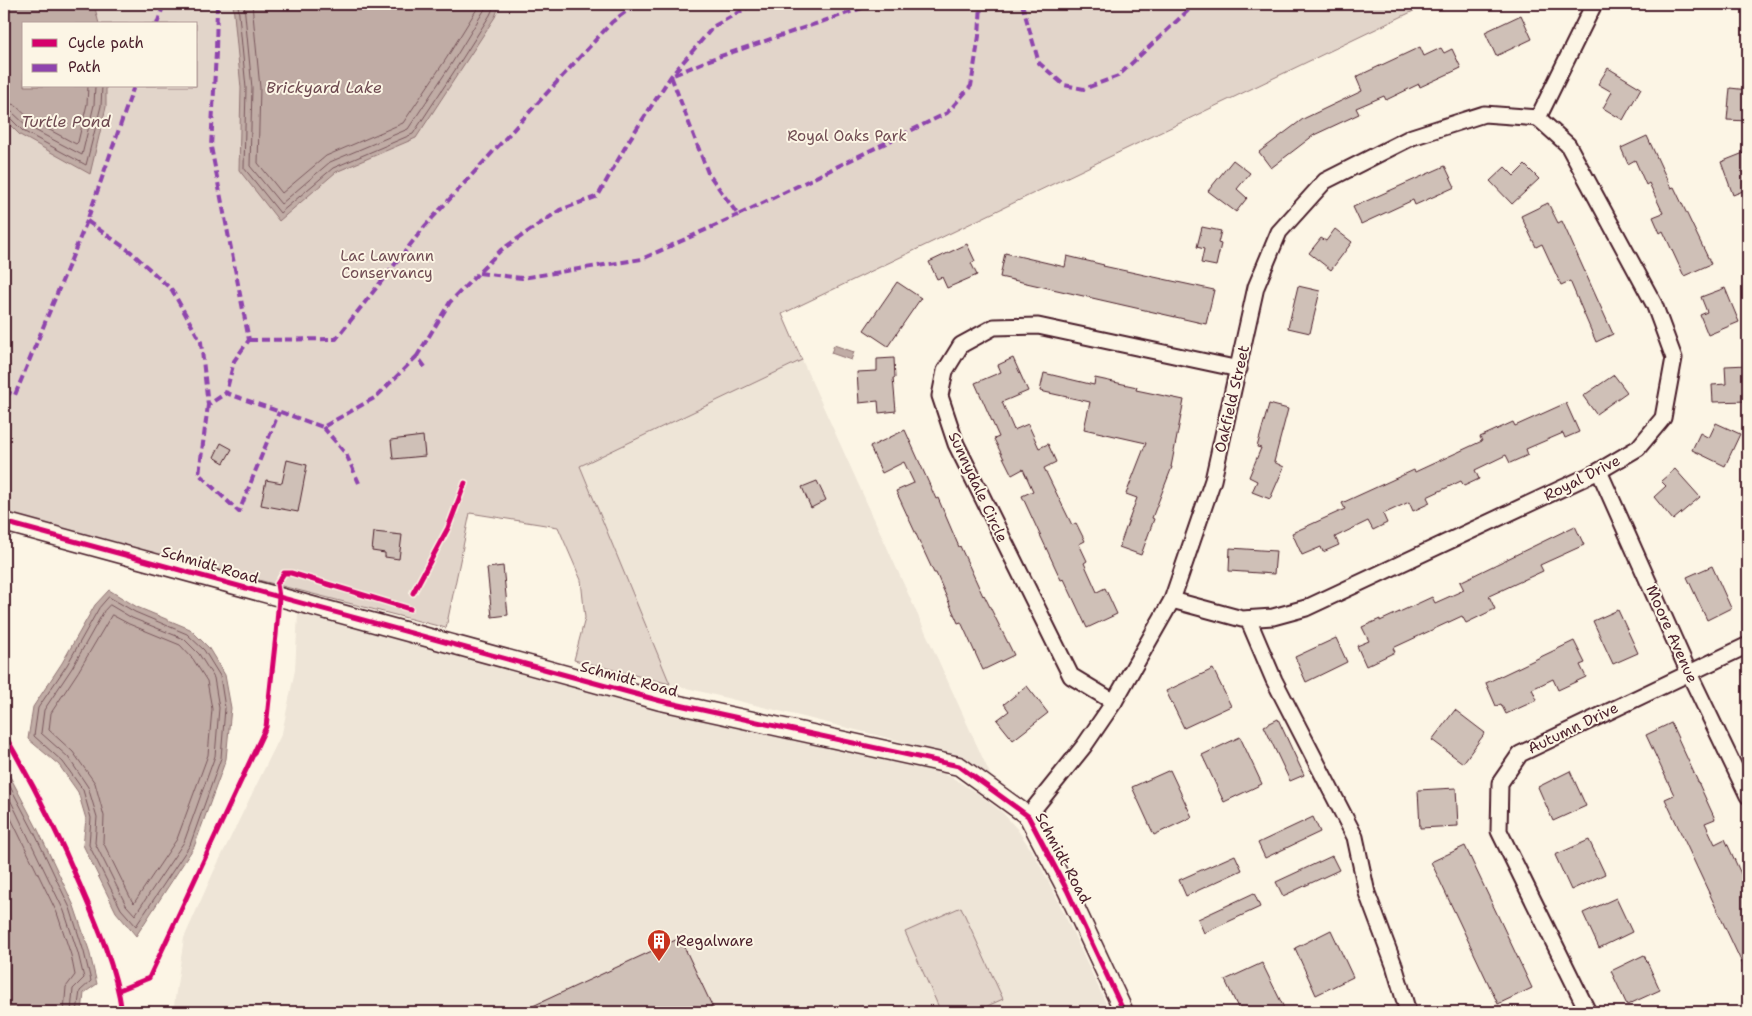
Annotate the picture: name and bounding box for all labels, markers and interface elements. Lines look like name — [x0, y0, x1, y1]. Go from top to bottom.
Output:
legend — [22, 22, 198, 88]
text: Cycle path — [68, 33, 144, 53]
text: Path — [68, 57, 101, 77]
water label: Brickyard Lake — [266, 77, 382, 98]
water label: Turtle Pond — [21, 111, 112, 132]
park label: Royal Oaks Park — [787, 126, 907, 146]
park label: Lac Lawrann Conservancy — [340, 246, 434, 283]
street label: Oakfield Street — [1210, 343, 1254, 455]
street label: Sunnydale Circle — [944, 429, 1012, 545]
street label: Royal Drive — [1540, 450, 1624, 506]
street label: Schmidt Road — [159, 542, 261, 589]
street label: Moore Avenue — [1641, 582, 1703, 686]
street label: Schmidt Road — [578, 656, 680, 702]
street label: Autumn Drive — [1524, 697, 1622, 759]
street label: Schmidt Road — [1031, 809, 1096, 907]
building icon: Regalware — [646, 928, 672, 962]
place label: Regalware — [676, 931, 754, 951]

